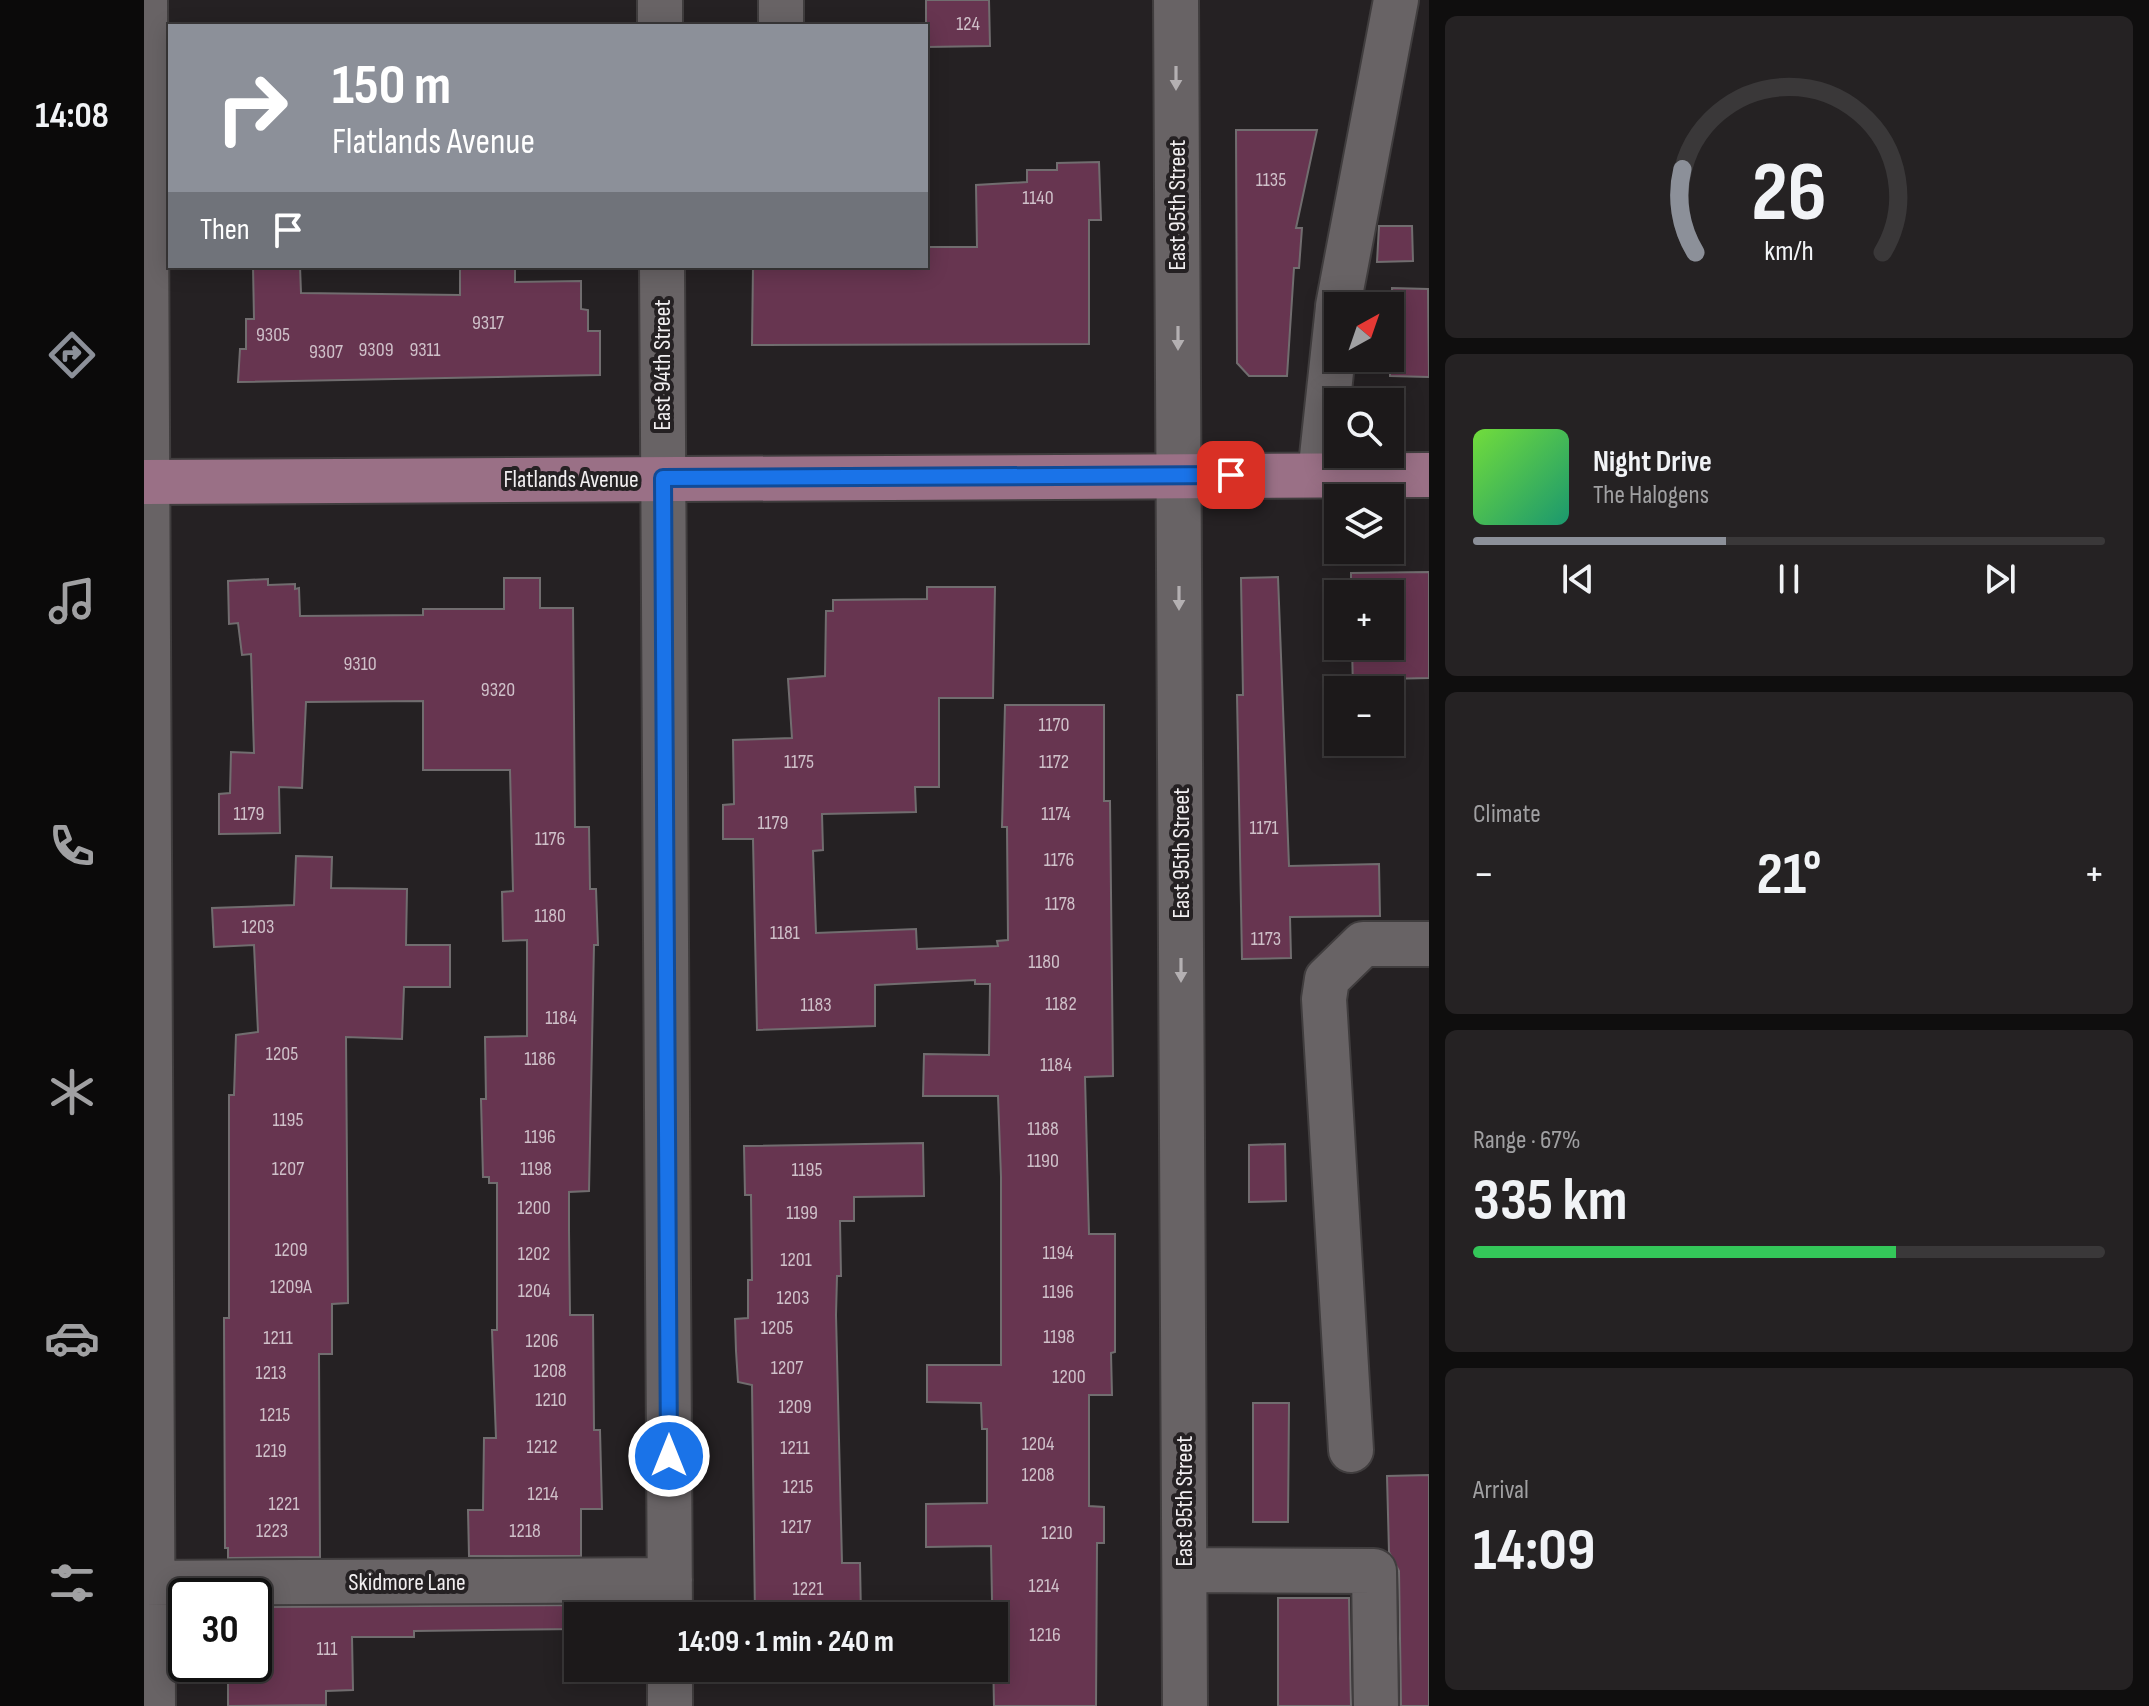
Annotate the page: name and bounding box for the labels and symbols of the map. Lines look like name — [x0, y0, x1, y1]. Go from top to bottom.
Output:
house number: 124 — [956, 12, 980, 36]
one-way arrow — [1170, 66, 1182, 91]
street label: East 95th Street — [1163, 140, 1192, 270]
house number: 1135 — [1256, 168, 1286, 192]
house number: 1140 — [1022, 186, 1054, 210]
north arrow — [1324, 292, 1404, 372]
street label: East 94th Street — [648, 299, 677, 431]
house number: 9317 — [472, 311, 504, 335]
house number: 9305 — [256, 323, 290, 347]
one-way arrow — [1172, 326, 1184, 351]
house number: 9309 — [358, 338, 394, 362]
house number: 9311 — [409, 338, 441, 362]
house number: 9307 — [309, 340, 343, 364]
pin — [1197, 441, 1265, 509]
street label: Flatlands Avenue — [503, 465, 639, 494]
one-way arrow — [1173, 586, 1185, 611]
house number: 9310 — [343, 652, 377, 676]
house number: 9320 — [481, 678, 515, 702]
house number: 1170 — [1039, 713, 1069, 737]
house number: 1175 — [784, 750, 814, 774]
house number: 1172 — [1039, 750, 1069, 774]
street label: East 95th Street — [1167, 788, 1196, 918]
house number: 1179 — [234, 802, 264, 826]
house number: 1174 — [1041, 802, 1071, 826]
house number: 1179 — [758, 811, 788, 835]
house number: 1171 — [1249, 816, 1279, 840]
house number: 1176 — [535, 827, 565, 851]
house number: 1176 — [1044, 848, 1074, 872]
house number: 1178 — [1045, 892, 1075, 916]
house number: 1180 — [534, 904, 566, 928]
house number: 1203 — [242, 915, 274, 939]
house number: 1181 — [770, 921, 800, 945]
house number: 1173 — [1251, 927, 1281, 951]
house number: 1180 — [1028, 950, 1060, 974]
one-way arrow — [1175, 958, 1187, 983]
house number: 1182 — [1045, 992, 1077, 1016]
house number: 1183 — [800, 993, 832, 1017]
house number: 1184 — [545, 1006, 577, 1030]
house number: 1205 — [266, 1042, 298, 1066]
house number: 1186 — [524, 1047, 556, 1071]
house number: 1184 — [1040, 1053, 1072, 1077]
house number: 1195 — [273, 1108, 303, 1132]
house number: 1188 — [1027, 1117, 1059, 1141]
house number: 1196 — [524, 1125, 556, 1149]
house number: 1190 — [1027, 1149, 1059, 1173]
house number: 1207 — [272, 1157, 304, 1181]
house number: 1198 — [520, 1157, 552, 1181]
house number: 1195 — [792, 1158, 822, 1182]
house number: 1200 — [517, 1196, 551, 1220]
house number: 1199 — [786, 1201, 818, 1225]
house number: 1209 — [274, 1238, 308, 1262]
house number: 1194 — [1042, 1241, 1074, 1265]
house number: 1202 — [518, 1242, 550, 1266]
house number: 1201 — [780, 1248, 812, 1272]
house number: 1209A — [270, 1275, 312, 1299]
house number: 1204 — [518, 1279, 550, 1303]
house number: 1196 — [1042, 1280, 1074, 1304]
house number: 1203 — [777, 1286, 809, 1310]
house number: 1205 — [761, 1316, 793, 1340]
house number: 1198 — [1043, 1325, 1075, 1349]
house number: 1211 — [263, 1326, 293, 1350]
house number: 1206 — [525, 1329, 559, 1353]
house number: 1207 — [771, 1356, 803, 1380]
house number: 1208 — [533, 1359, 567, 1383]
house number: 1213 — [256, 1361, 286, 1385]
house number: 1200 — [1052, 1365, 1086, 1389]
house number: 1210 — [535, 1388, 567, 1412]
house number: 1209 — [778, 1395, 812, 1419]
house number: 1215 — [260, 1403, 290, 1427]
position arrow — [627, 1414, 711, 1498]
house number: 1204 — [1022, 1432, 1054, 1456]
house number: 1212 — [527, 1435, 557, 1459]
house number: 1211 — [780, 1436, 810, 1460]
street label: East 95th Street — [1170, 1436, 1199, 1566]
house number: 1219 — [255, 1439, 287, 1463]
house number: 1208 — [1021, 1463, 1055, 1487]
house number: 1215 — [783, 1475, 813, 1499]
house number: 1214 — [528, 1482, 558, 1506]
house number: 1221 — [269, 1492, 299, 1516]
house number: 1217 — [781, 1515, 811, 1539]
house number: 1223 — [256, 1519, 288, 1543]
house number: 1218 — [509, 1519, 541, 1543]
house number: 1210 — [1041, 1521, 1073, 1545]
street label: Skidmore Lane — [348, 1568, 466, 1597]
house number: 1214 — [1029, 1574, 1059, 1598]
house number: 1221 — [793, 1577, 823, 1601]
speed limit sign: 30 — [168, 1578, 272, 1682]
house number: 1216 — [1029, 1623, 1061, 1647]
house number: 111 — [317, 1637, 338, 1661]

